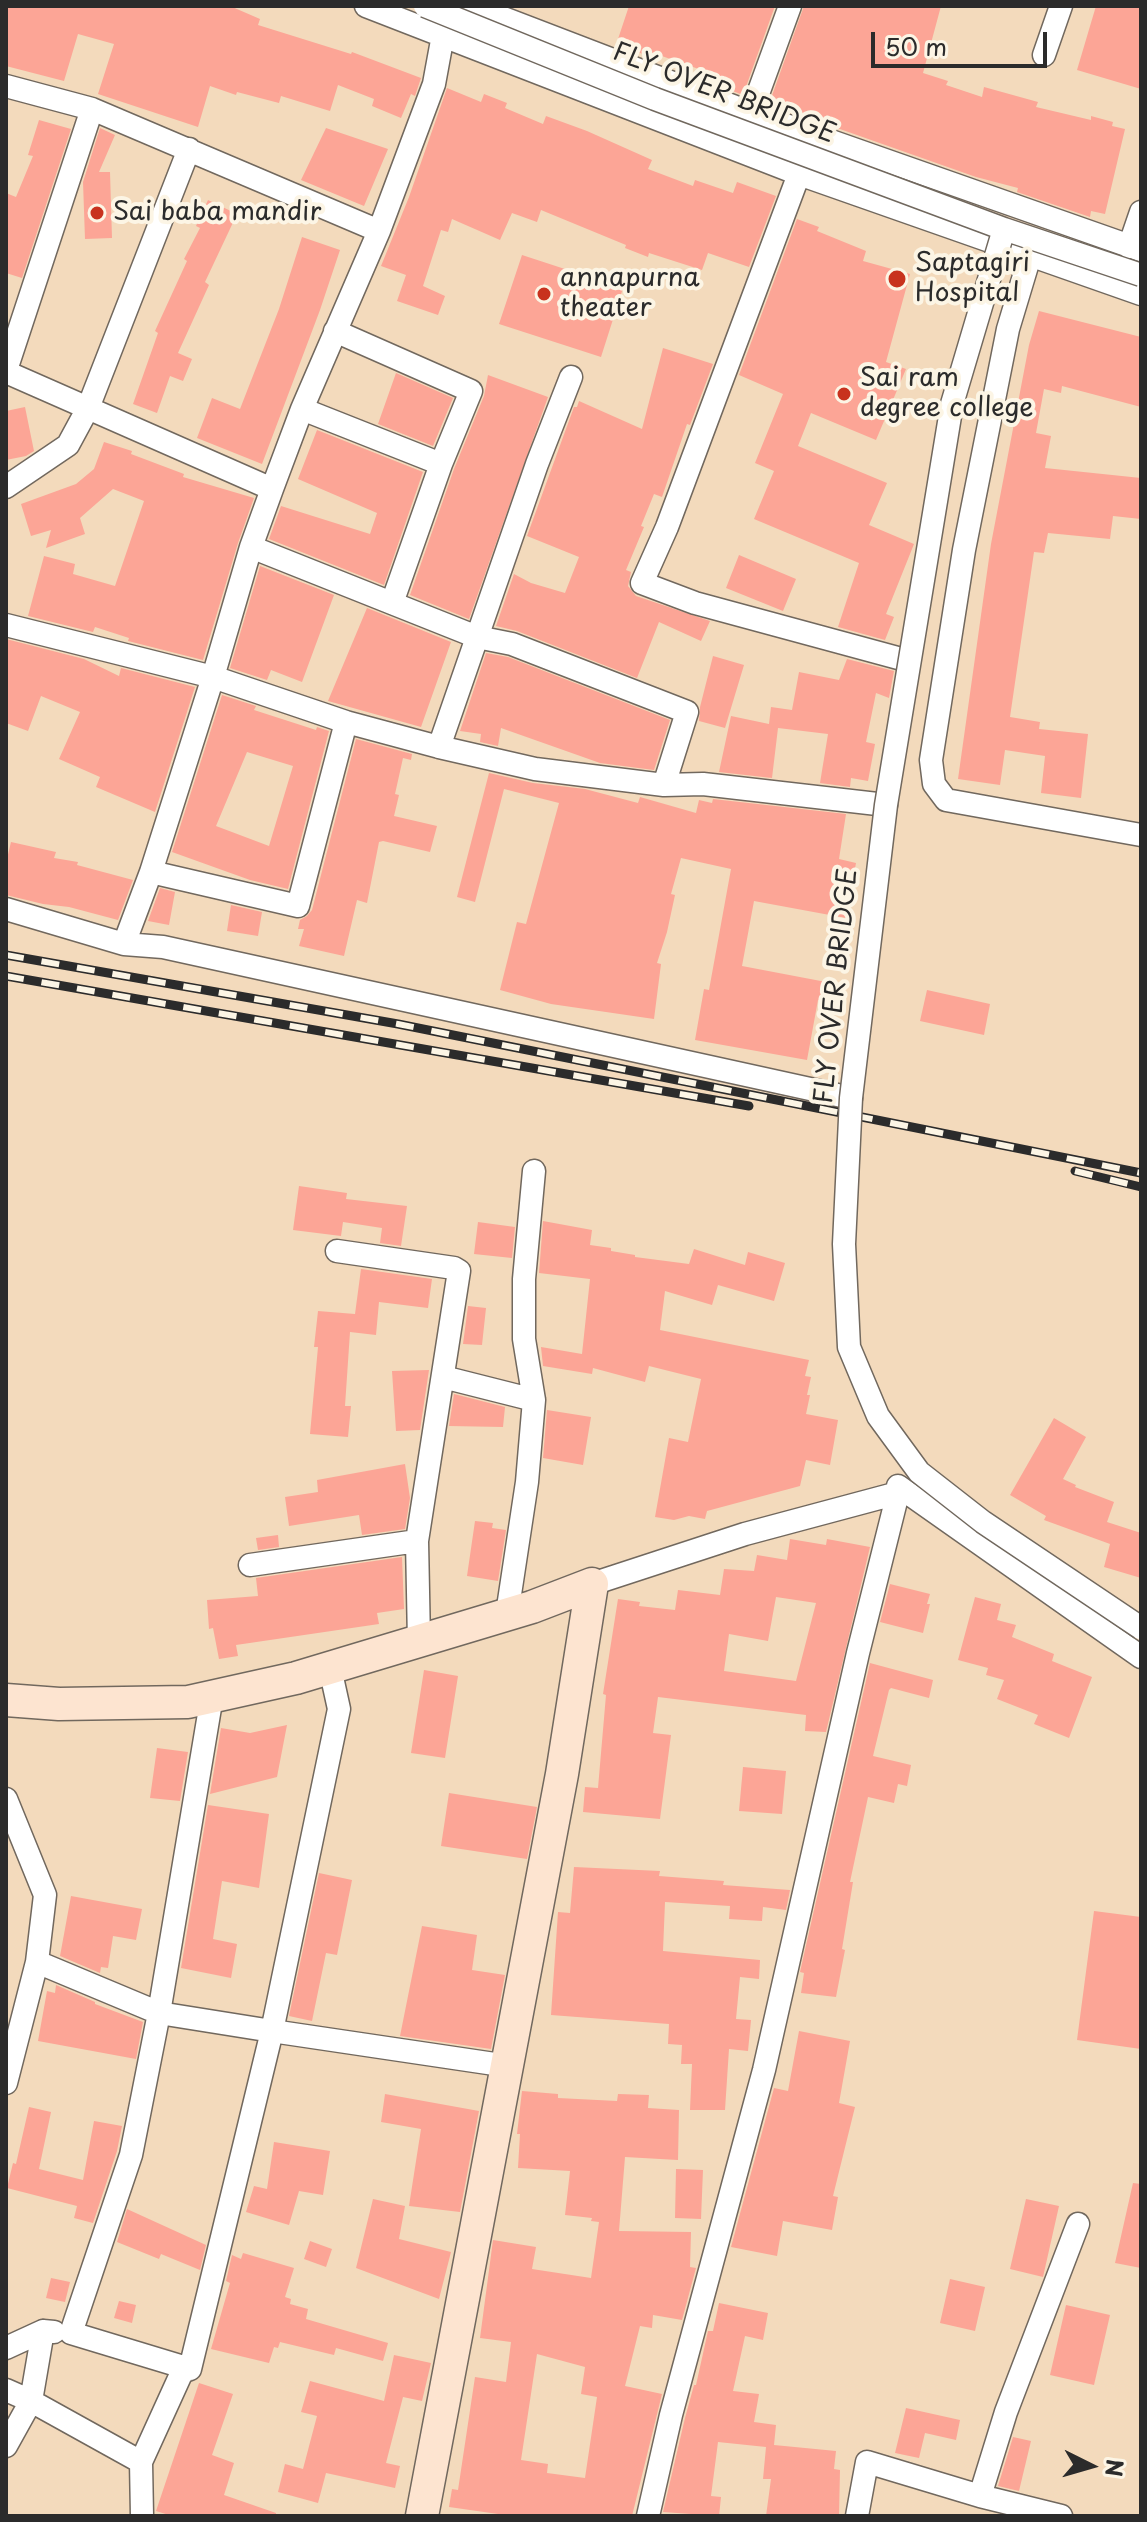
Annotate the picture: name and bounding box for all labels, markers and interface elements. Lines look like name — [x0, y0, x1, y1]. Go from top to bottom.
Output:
scale bar — [875, 16, 1051, 66]
text: 50 m — [885, 28, 947, 64]
street label: FLY OVER BRIDGE — [608, 37, 840, 151]
place label: Sai baba mandir — [113, 197, 321, 229]
marker: Sai baba mandir — [88, 204, 106, 222]
place label: Saptagiri Hospital — [915, 248, 1030, 310]
place label: annapurna theater — [560, 263, 700, 324]
marker: Saptagiri Hospital — [886, 268, 908, 290]
marker: annapurna theater — [535, 285, 553, 303]
place label: Sai ram degree college — [860, 363, 1033, 424]
marker: Sai ram degree college — [835, 385, 853, 403]
street label: FLY OVER BRIDGE — [809, 867, 865, 1105]
north arrow — [1051, 2426, 1131, 2506]
text: N — [1098, 2458, 1133, 2478]

